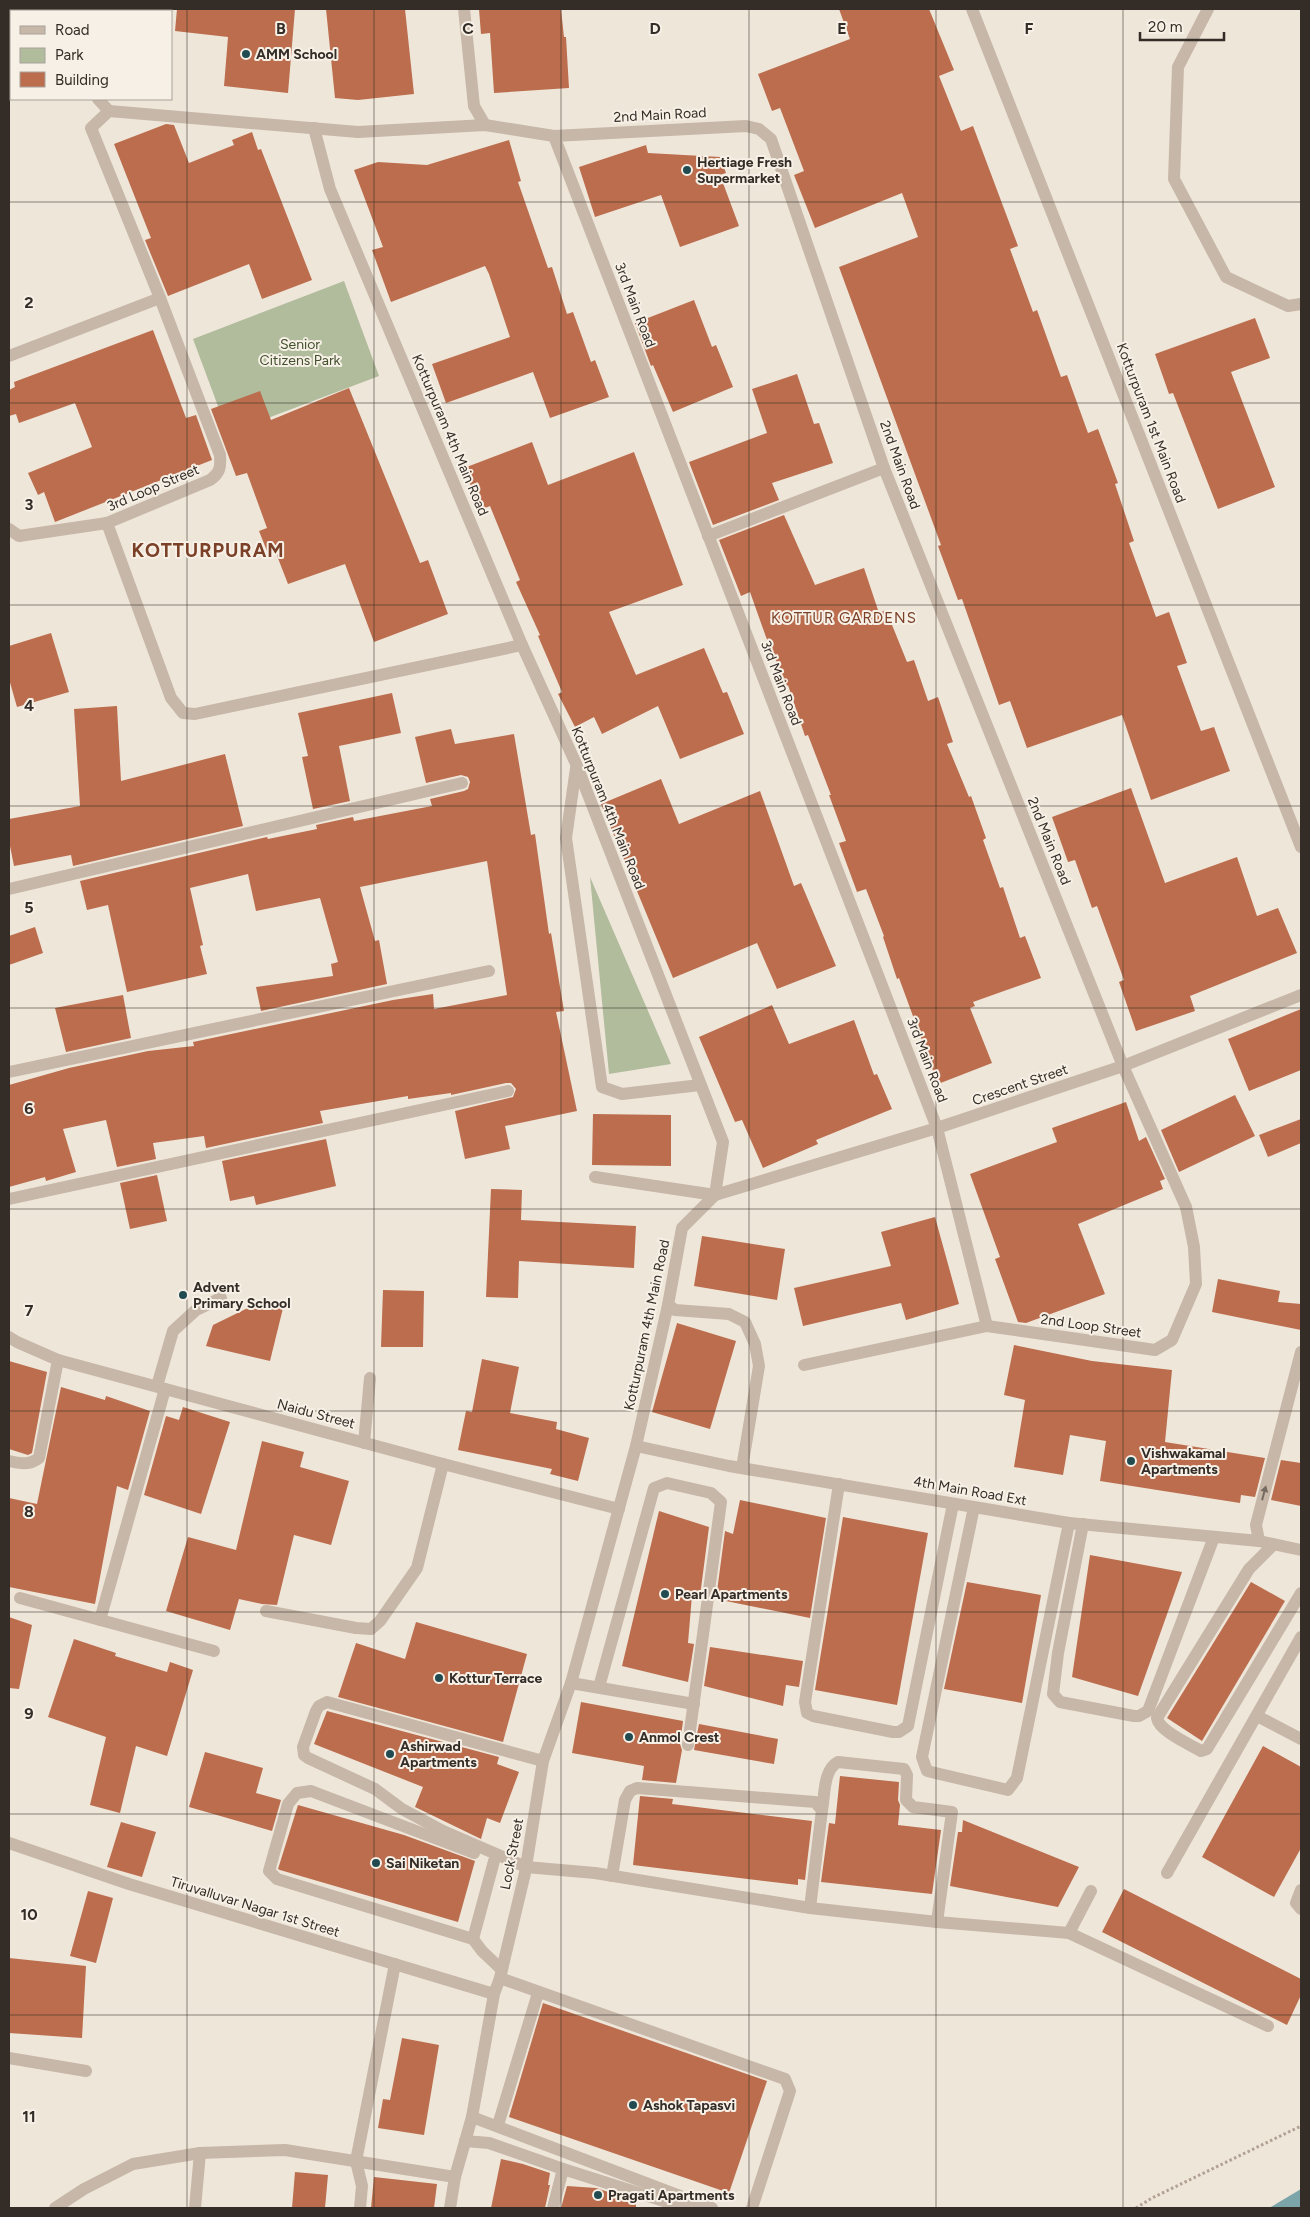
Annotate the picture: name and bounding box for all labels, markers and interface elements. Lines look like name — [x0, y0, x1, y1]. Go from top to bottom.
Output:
legend — [10, 10, 172, 100]
scale bar — [1140, 10, 1224, 42]
text: 20 m — [1148, 18, 1182, 36]
text: B — [276, 19, 286, 38]
text: C — [462, 19, 474, 38]
text: D — [649, 19, 661, 38]
text: E — [837, 19, 847, 38]
text: F — [1025, 19, 1034, 38]
text: Road — [55, 21, 90, 39]
text: Park — [55, 46, 84, 64]
place label: AMM School — [256, 46, 337, 63]
marker: AMM School — [240, 48, 252, 60]
text: Building — [55, 71, 109, 89]
street label: 2nd Main Road — [613, 104, 707, 126]
place label: Hertiage Fresh Supermarket — [697, 154, 792, 187]
marker: Hertiage Fresh Supermarket — [681, 164, 693, 176]
street label: 3rd Main Road — [611, 260, 659, 350]
text: 2 — [24, 293, 34, 312]
park label: Senior Citizens Park — [260, 336, 341, 369]
street label: Kotturpuram 1st Main Road — [1113, 341, 1189, 505]
street label: Kotturpuram 4th Main Road — [408, 352, 492, 518]
street label: 2nd Main Road — [876, 418, 924, 512]
street label: 3rd Loop Street — [104, 461, 202, 515]
text: 3 — [25, 495, 34, 514]
district label: KOTTURPURAM — [131, 539, 285, 562]
district label: KOTTUR GARDENS — [771, 609, 917, 627]
street label: 3rd Main Road — [757, 638, 805, 728]
text: 4 — [24, 696, 34, 715]
street label: Kotturpuram 4th Main Road — [568, 724, 648, 892]
street label: 2nd Main Road — [1024, 795, 1074, 887]
text: 5 — [24, 898, 34, 917]
street label: 3rd Main Road — [903, 1015, 951, 1105]
street label: Crescent Street — [970, 1061, 1070, 1109]
text: 6 — [24, 1099, 34, 1118]
street label: Kotturpuram 4th Main Road — [621, 1238, 673, 1412]
place label: Advent Primary School — [193, 1279, 291, 1312]
marker: Advent Primary School — [177, 1289, 189, 1301]
text: 7 — [25, 1301, 34, 1320]
street label: 2nd Loop Street — [1039, 1311, 1143, 1341]
street label: Naidu Street — [275, 1395, 357, 1433]
place label: Vishwakamal Apartments — [1141, 1445, 1226, 1478]
marker: Vishwakamal Apartments — [1125, 1455, 1137, 1467]
street label: 4th Main Road Ext — [912, 1473, 1028, 1509]
one-way arrow — [1260, 1486, 1268, 1501]
text: 8 — [24, 1502, 34, 1521]
place label: Pearl Apartments — [675, 1586, 788, 1603]
marker: Pearl Apartments — [659, 1588, 671, 1600]
place label: Kottur Terrace — [449, 1670, 543, 1687]
marker: Kottur Terrace — [433, 1672, 445, 1684]
text: 9 — [24, 1704, 34, 1723]
place label: Anmol Crest — [639, 1729, 720, 1746]
marker: Anmol Crest — [623, 1731, 635, 1743]
place label: Ashirwad Apartments — [400, 1738, 477, 1771]
marker: Ashirwad Apartments — [384, 1748, 396, 1760]
street label: Lock Street — [497, 1817, 527, 1891]
place label: Sai Niketan — [386, 1855, 459, 1872]
marker: Sai Niketan — [370, 1857, 382, 1869]
street label: Tiruvalluvar Nagar 1st Street — [168, 1873, 342, 1941]
text: 10 — [20, 1905, 38, 1924]
place label: Ashok Tapasvi — [643, 2097, 735, 2114]
marker: Ashok Tapasvi — [627, 2099, 639, 2111]
text: 11 — [22, 2107, 36, 2126]
place label: Pragati Apartments — [608, 2187, 735, 2204]
marker: Pragati Apartments — [592, 2189, 604, 2201]

